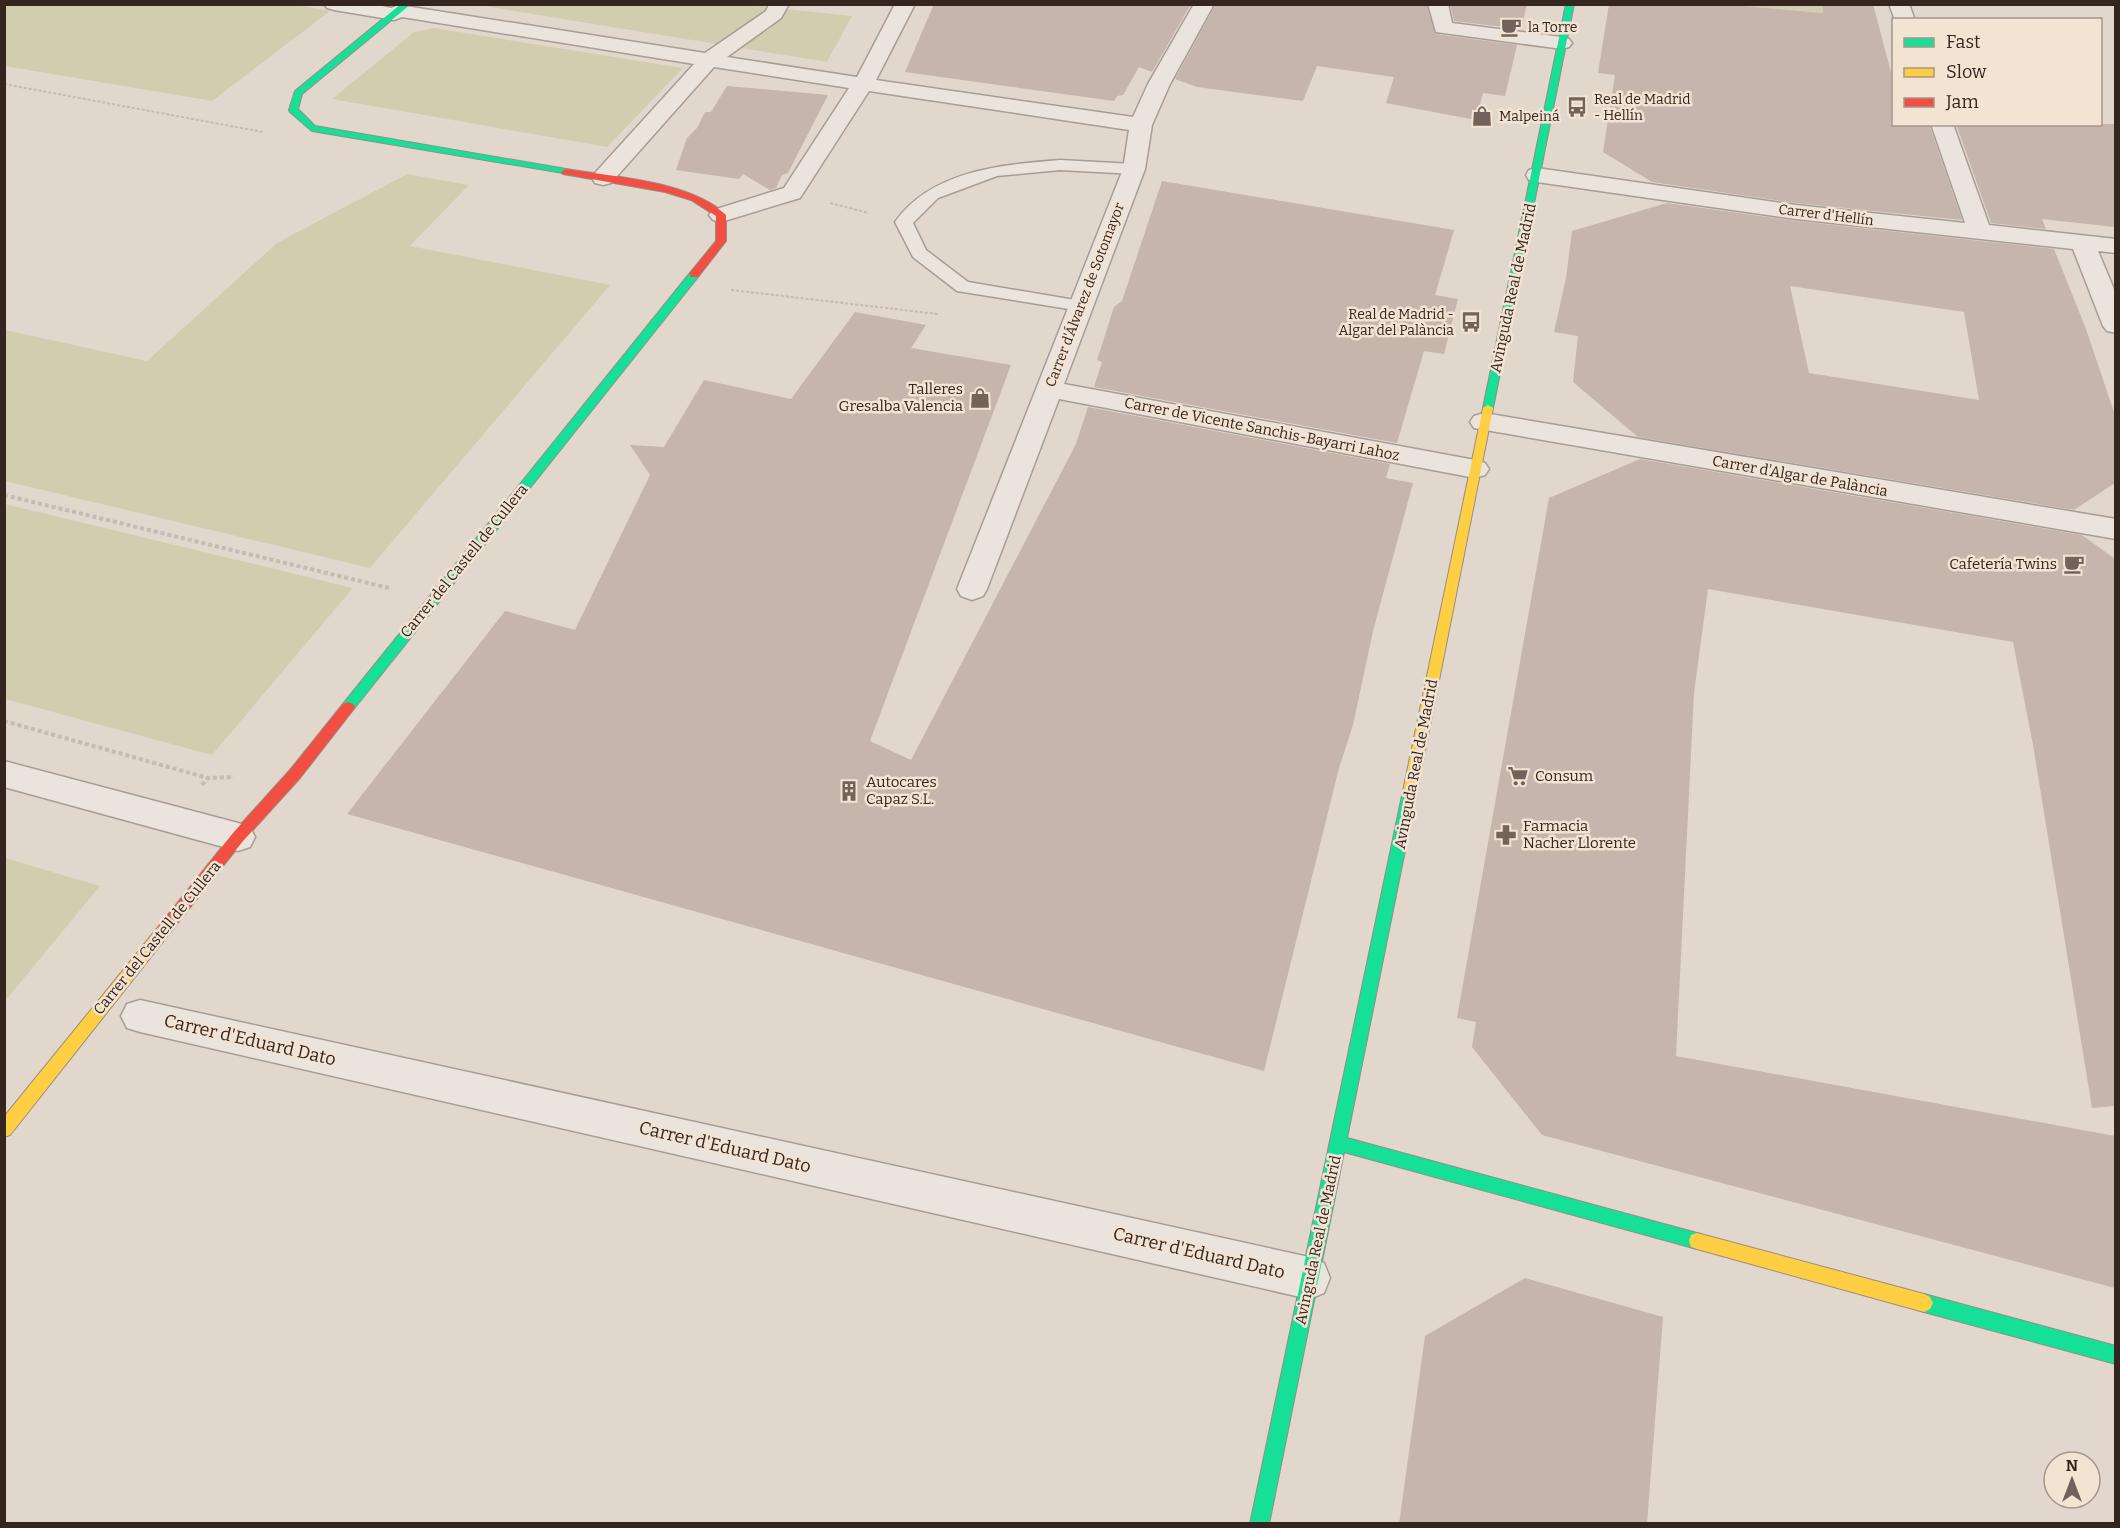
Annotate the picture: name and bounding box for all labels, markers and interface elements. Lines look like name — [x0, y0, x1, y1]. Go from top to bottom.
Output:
cafe icon: la Torre — [1499, 15, 1523, 39]
legend — [1892, 18, 2102, 126]
place label: la Torre — [1528, 19, 1577, 36]
text: Fast — [1946, 31, 1981, 53]
text: Slow — [1946, 61, 1987, 83]
place label: Real de Madrid - Hellín — [1594, 91, 1691, 124]
text: Jam — [1945, 91, 1979, 113]
bus stop icon: Real de Madrid - Hellín — [1565, 95, 1589, 119]
shop icon: Malpeiná — [1470, 104, 1494, 128]
place label: Malpeiná — [1499, 108, 1560, 125]
street label: Carrer d'Álvarez de Sotomayor — [1041, 200, 1128, 390]
street label: Carrer d'Hellín — [1777, 201, 1875, 229]
street label: Avinguda Real de Madrid — [1486, 202, 1540, 374]
place label: Real de Madrid - Algar del Palància — [1338, 306, 1454, 339]
bus stop icon: Real de Madrid - Algar del Palància — [1459, 310, 1483, 334]
place label: Talleres Gresalba Valencia — [839, 380, 963, 415]
shop icon: Talleres Gresalba Valencia — [968, 386, 992, 410]
street label: Carrer de Vicente Sanchis-Bayarri Lahoz — [1123, 393, 1401, 465]
street label: Carrer d'Algar de Palància — [1711, 452, 1889, 500]
street label: Carrer del Castell de Cullera — [397, 481, 531, 641]
cafe icon: Cafetería Twins — [2062, 552, 2086, 576]
place label: Cafetería Twins — [1949, 555, 2057, 573]
street label: Avinguda Real de Madrid — [1391, 677, 1441, 850]
supermarket icon: Consum — [1506, 764, 1530, 788]
place label: Consum — [1535, 767, 1594, 785]
place label: Autocares Capaz S.L. — [866, 773, 937, 808]
building icon: Autocares Capaz S.L. — [837, 779, 861, 803]
place label: Farmacia Nacher Llorente — [1523, 817, 1636, 852]
pharmacy icon: Farmacia Nacher Llorente — [1494, 823, 1518, 847]
street label: Carrer del Castell de Cullera — [90, 858, 224, 1018]
street label: Carrer d'Eduard Dato — [162, 1010, 338, 1070]
street label: Carrer d'Eduard Dato — [637, 1117, 813, 1177]
street label: Avinguda Real de Madrid — [1291, 1154, 1345, 1326]
street label: Carrer d'Eduard Dato — [1111, 1223, 1287, 1283]
north arrow — [2042, 1450, 2102, 1510]
text: N — [2066, 1456, 2078, 1475]

